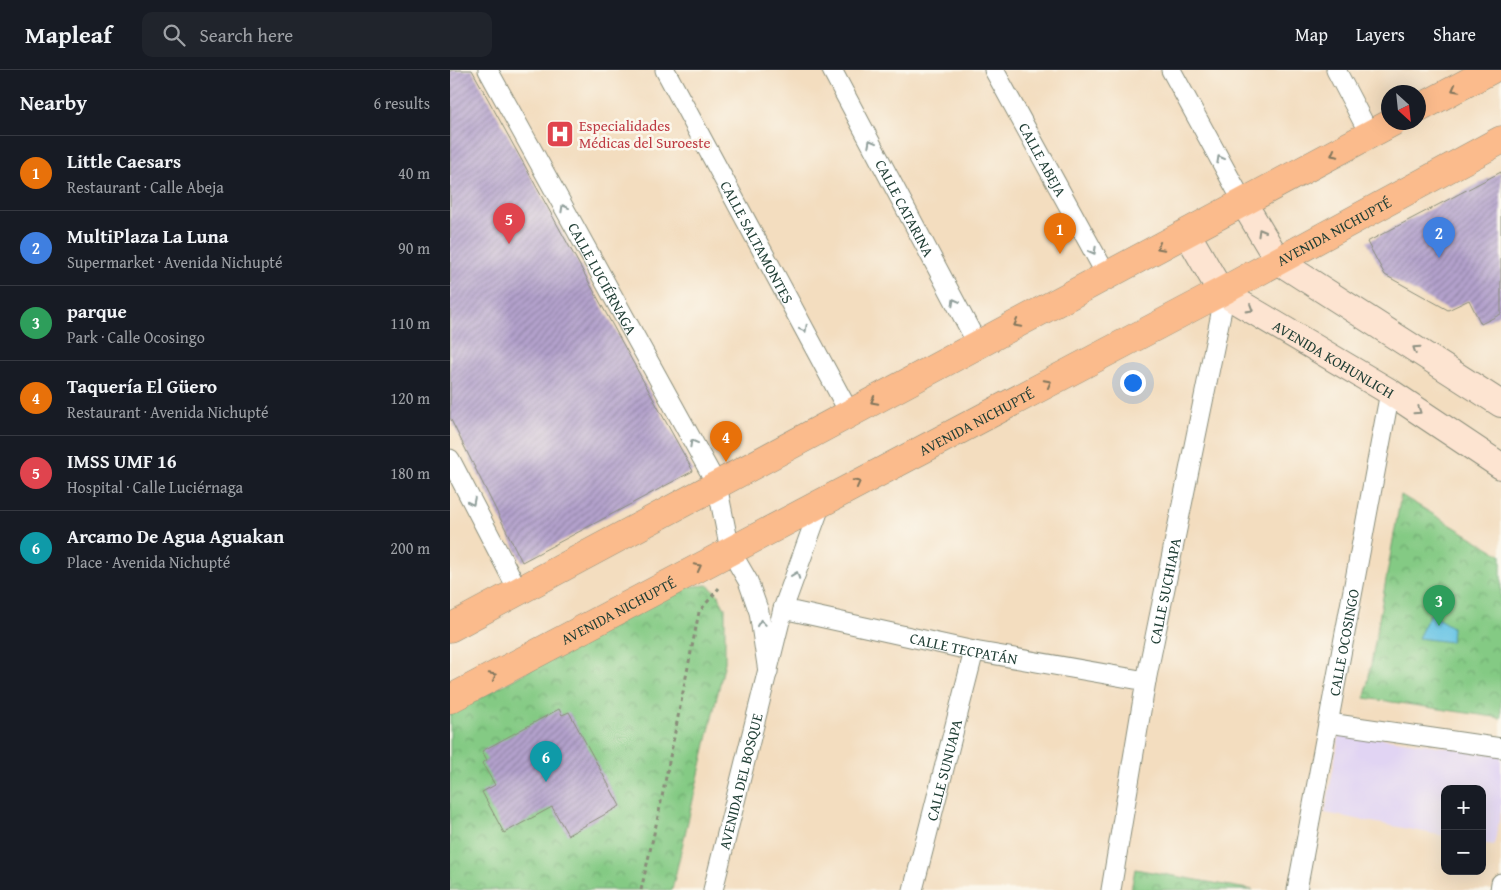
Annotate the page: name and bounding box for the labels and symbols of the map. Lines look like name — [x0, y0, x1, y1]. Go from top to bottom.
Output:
one-way arrow — [1451, 83, 1460, 93]
north arrow — [1381, 85, 1426, 130]
place label: Especialidades Médicas del Suroeste — [579, 115, 710, 153]
hospital icon: Especialidades Médicas del Suroeste — [545, 119, 575, 149]
street label: CALLE ABEJA — [1014, 119, 1072, 200]
one-way arrow — [867, 139, 877, 148]
one-way arrow — [1331, 147, 1340, 157]
street label: CALLE CATARINA — [871, 155, 940, 260]
one-way arrow — [1216, 155, 1226, 164]
street label: CALLE SALTAMONTES — [716, 177, 799, 307]
street label: AVENIDA NICHUPTÉ — [1273, 191, 1395, 270]
pin: 5 — [493, 203, 525, 244]
one-way arrow — [561, 205, 571, 214]
pin: 1 — [1044, 213, 1076, 254]
pin: 2 — [1423, 217, 1455, 258]
street label: CALLE LUCIÉRNAGA — [564, 218, 642, 338]
one-way arrow — [1257, 228, 1267, 237]
one-way arrow — [1157, 241, 1166, 251]
one-way arrow — [1087, 246, 1097, 255]
one-way arrow — [951, 299, 961, 308]
one-way arrow — [1244, 302, 1253, 312]
street label: AVENIDA KOHUNLICH — [1269, 314, 1399, 403]
one-way arrow — [1014, 318, 1023, 328]
one-way arrow — [798, 324, 808, 333]
one-way arrow — [1412, 346, 1421, 355]
your location — [1120, 370, 1146, 396]
one-way arrow — [1042, 379, 1051, 389]
street label: AVENIDA NICHUPTÉ — [915, 382, 1038, 460]
one-way arrow — [870, 395, 879, 405]
one-way arrow — [1413, 405, 1422, 415]
pin: 4 — [710, 421, 742, 462]
one-way arrow — [690, 439, 700, 448]
one-way arrow — [852, 479, 861, 489]
one-way arrow — [466, 497, 476, 506]
street label: CALLE SUCHIAPA — [1143, 536, 1185, 646]
one-way arrow — [693, 563, 702, 573]
street label: AVENIDA NICHUPTÉ — [557, 571, 680, 649]
one-way arrow — [790, 571, 800, 579]
pin: 3 — [1423, 585, 1455, 626]
street label: CALLE OCOSINGO — [1323, 587, 1364, 698]
one-way arrow — [756, 619, 767, 627]
street label: CALLE TECPATÁN — [908, 627, 1019, 669]
one-way arrow — [488, 672, 497, 682]
street label: AVENIDA DEL BOSQUE — [713, 711, 767, 852]
street label: CALLE SUNUAPA — [921, 717, 967, 823]
pin: 6 — [530, 741, 562, 782]

